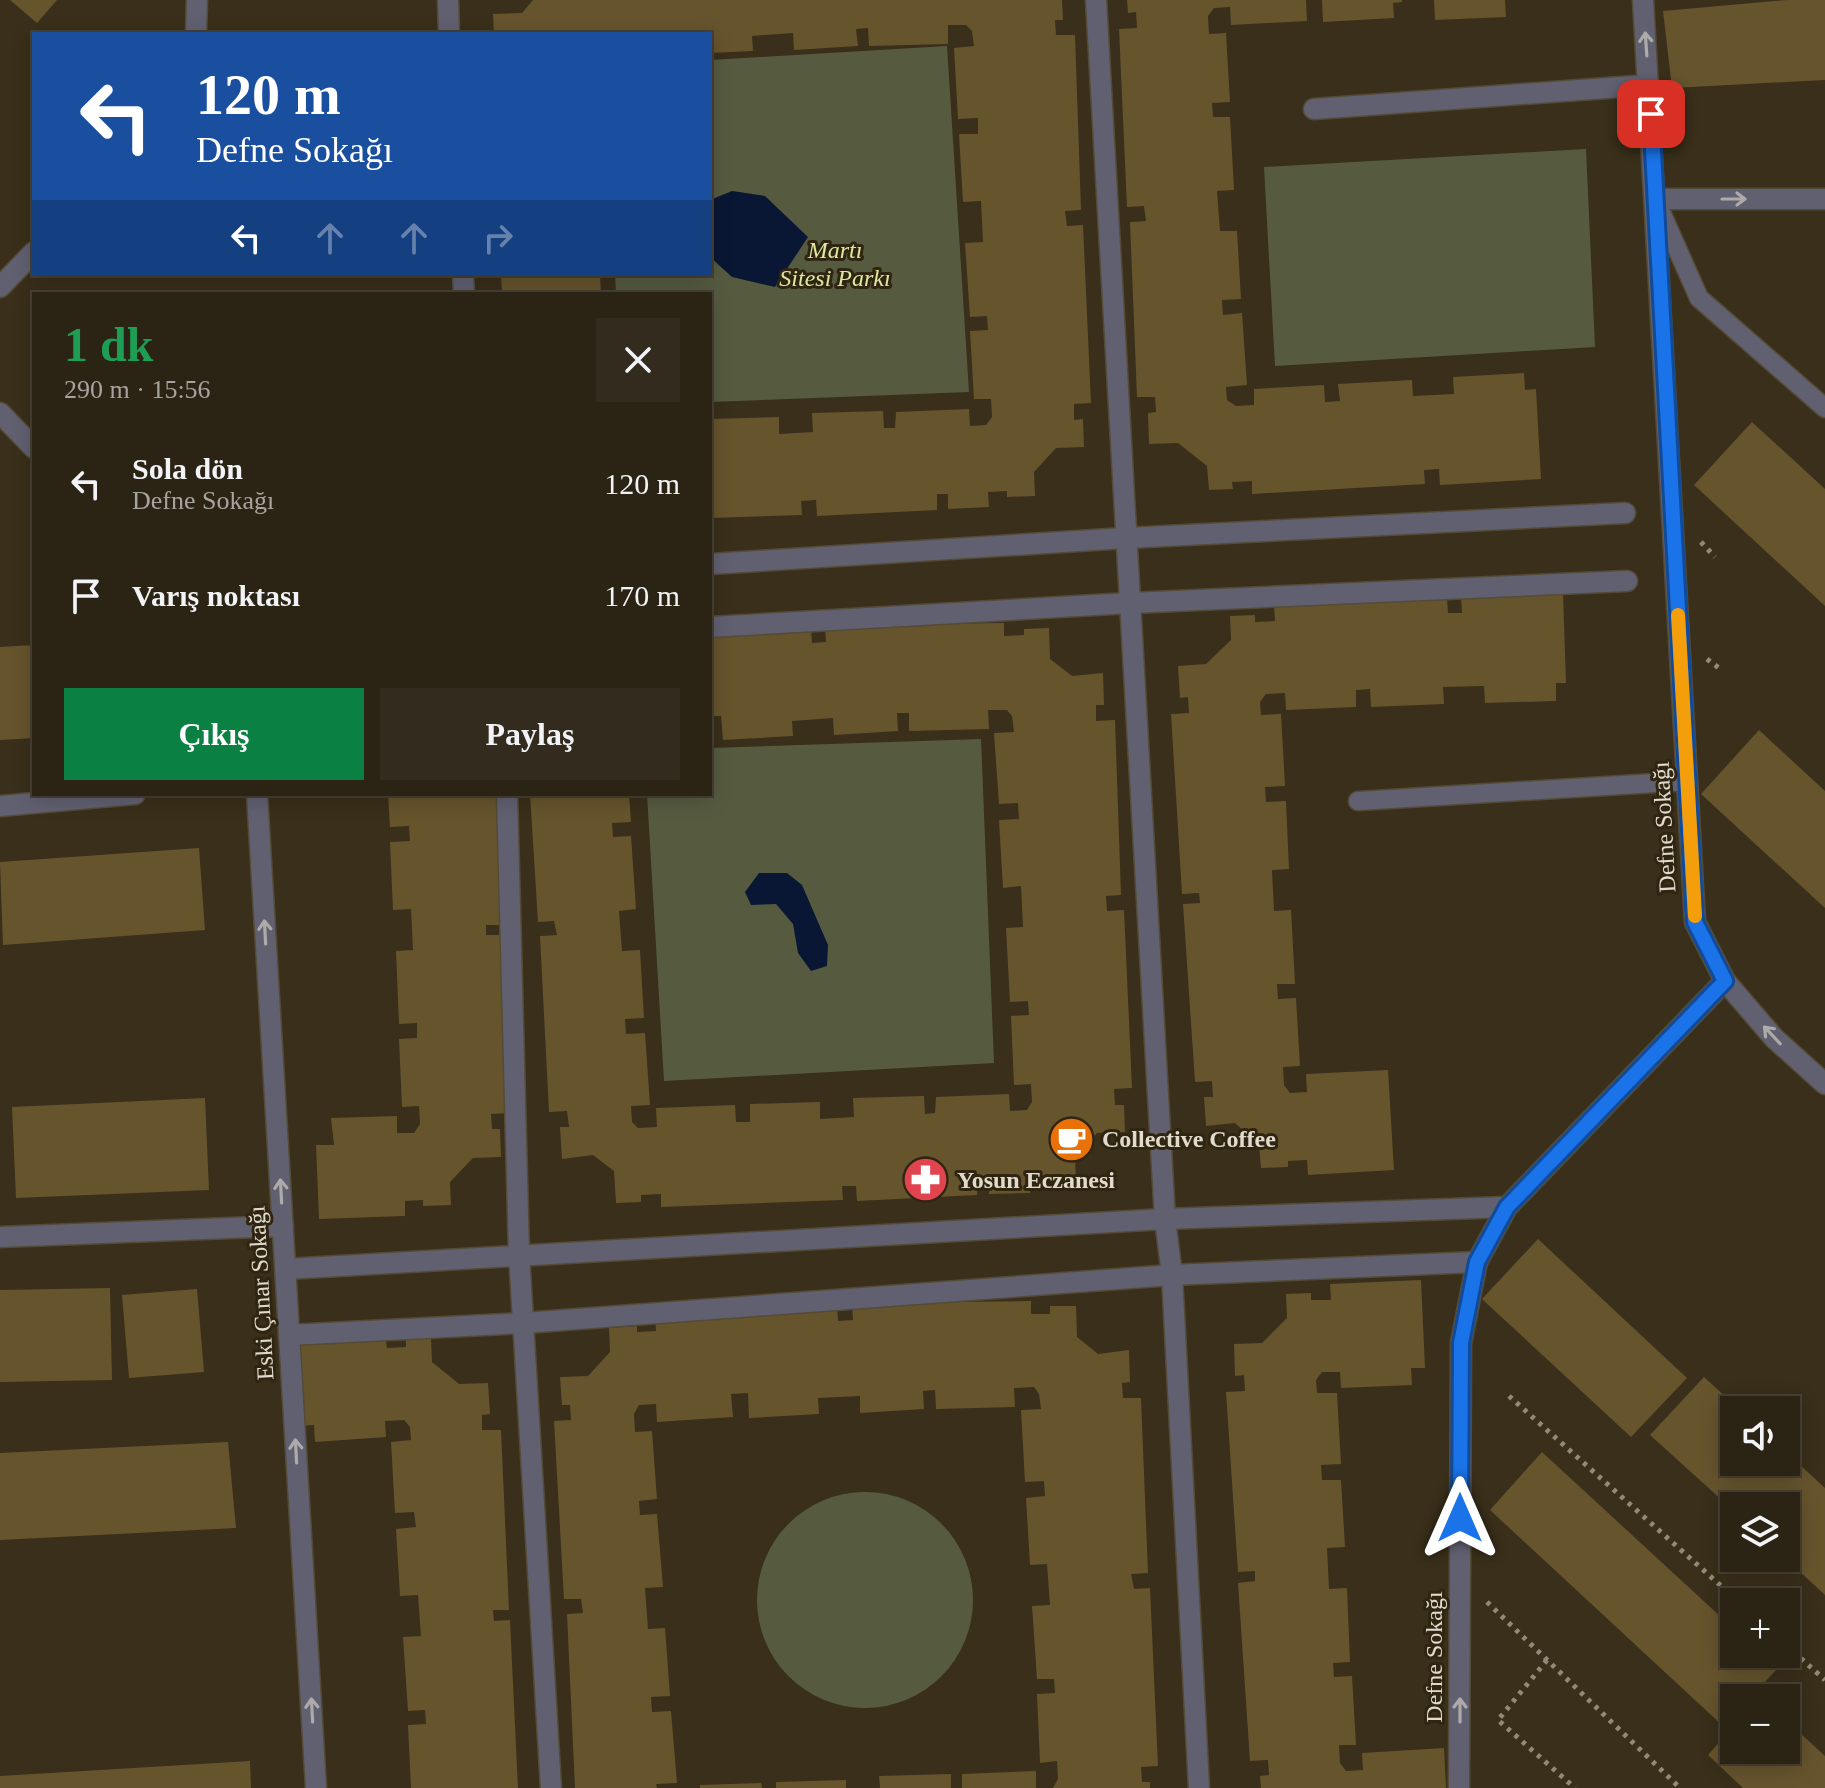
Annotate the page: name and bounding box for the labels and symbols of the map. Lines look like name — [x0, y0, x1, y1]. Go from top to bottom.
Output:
one-way arrow — [1638, 31, 1653, 58]
pin — [1617, 80, 1685, 148]
one-way arrow — [1720, 191, 1747, 207]
park label: Martı Sitesi Parkı — [779, 237, 891, 291]
street label: Defne Sokağı — [1648, 760, 1680, 893]
one-way arrow — [257, 919, 272, 946]
one-way arrow — [1763, 1025, 1782, 1045]
cafe icon: Collective Coffee — [1047, 1115, 1095, 1163]
place label: Collective Coffee — [1102, 1126, 1276, 1152]
pharmacy icon: Yosun Eczanesi — [902, 1156, 950, 1204]
place label: Yosun Eczanesi — [957, 1167, 1115, 1193]
one-way arrow — [273, 1178, 288, 1205]
street label: Eski Çınar Sokağı — [243, 1205, 279, 1381]
one-way arrow — [288, 1438, 303, 1465]
position arrow — [1418, 1476, 1502, 1560]
street label: Defne Sokağı — [1421, 1591, 1447, 1723]
one-way arrow — [304, 1697, 319, 1724]
one-way arrow — [1452, 1697, 1467, 1724]

